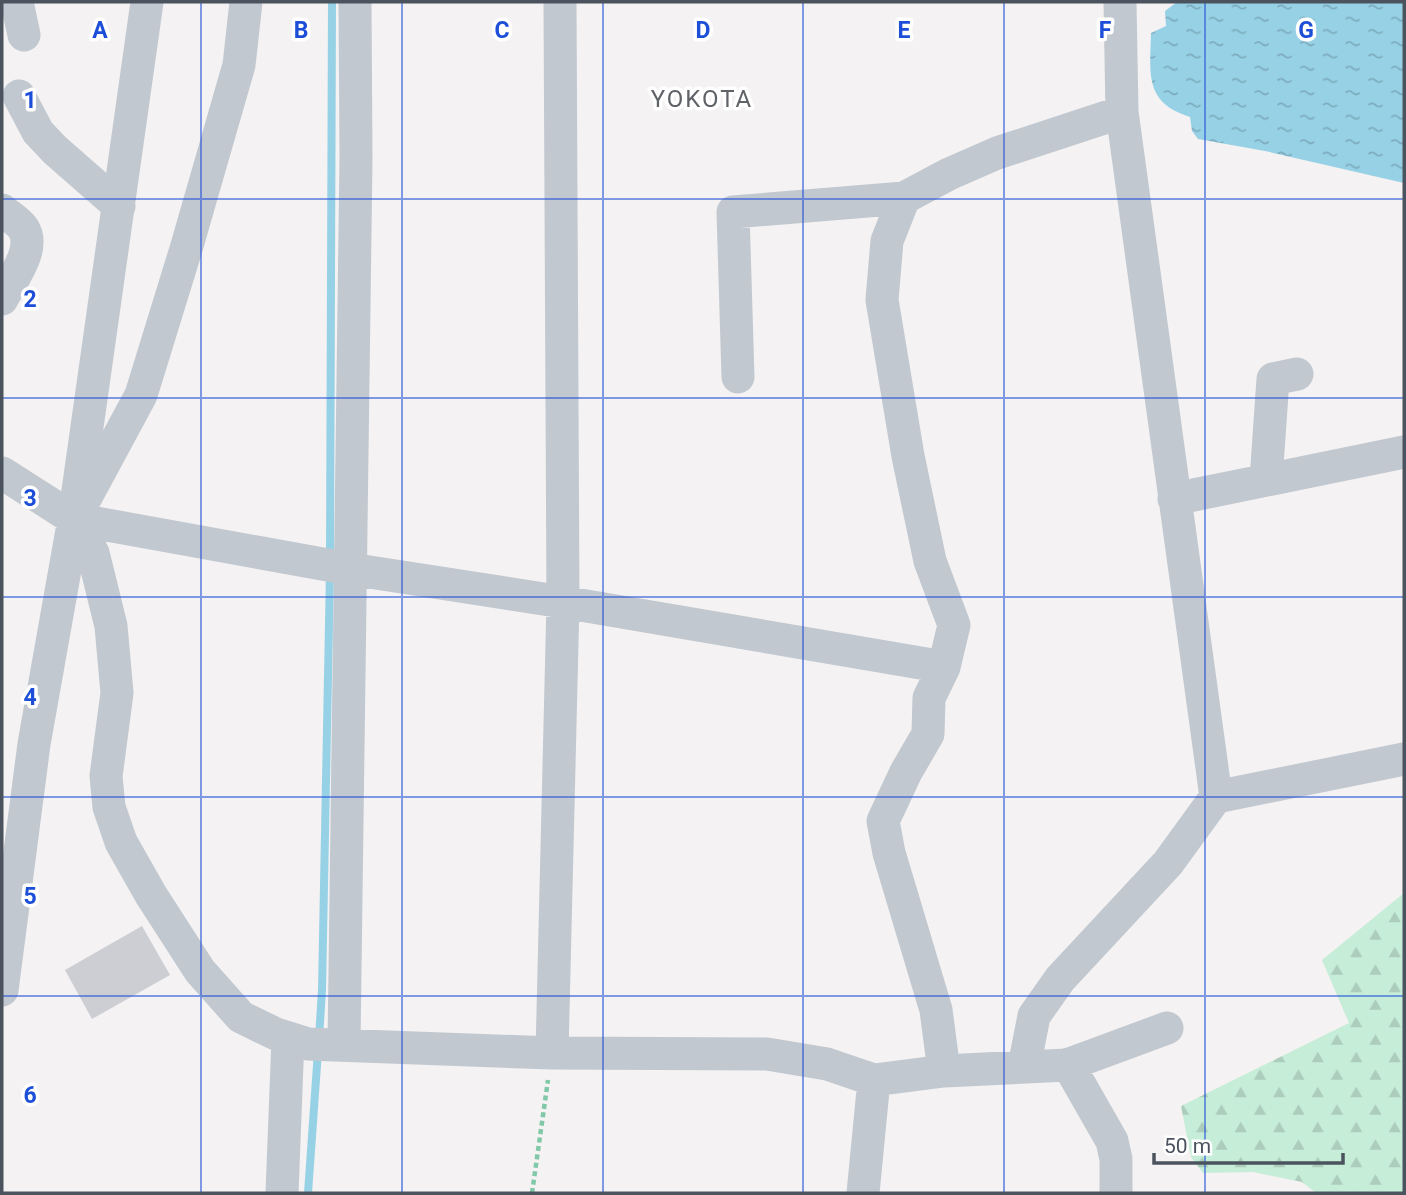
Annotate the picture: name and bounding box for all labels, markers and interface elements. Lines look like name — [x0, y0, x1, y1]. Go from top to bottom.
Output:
text: A — [92, 17, 108, 44]
text: B — [294, 17, 308, 44]
text: C — [494, 17, 510, 44]
text: D — [696, 17, 710, 44]
text: E — [898, 17, 911, 44]
text: F — [1099, 17, 1112, 44]
text: G — [1298, 17, 1314, 44]
district label: YOKOTA — [651, 85, 753, 113]
text: 1 — [23, 87, 37, 114]
text: 2 — [23, 286, 37, 313]
text: 3 — [23, 485, 37, 512]
text: 4 — [23, 684, 37, 711]
text: 5 — [23, 883, 37, 910]
text: 6 — [23, 1082, 37, 1109]
scale bar — [1154, 1122, 1343, 1166]
text: 50 m — [1164, 1134, 1211, 1158]

